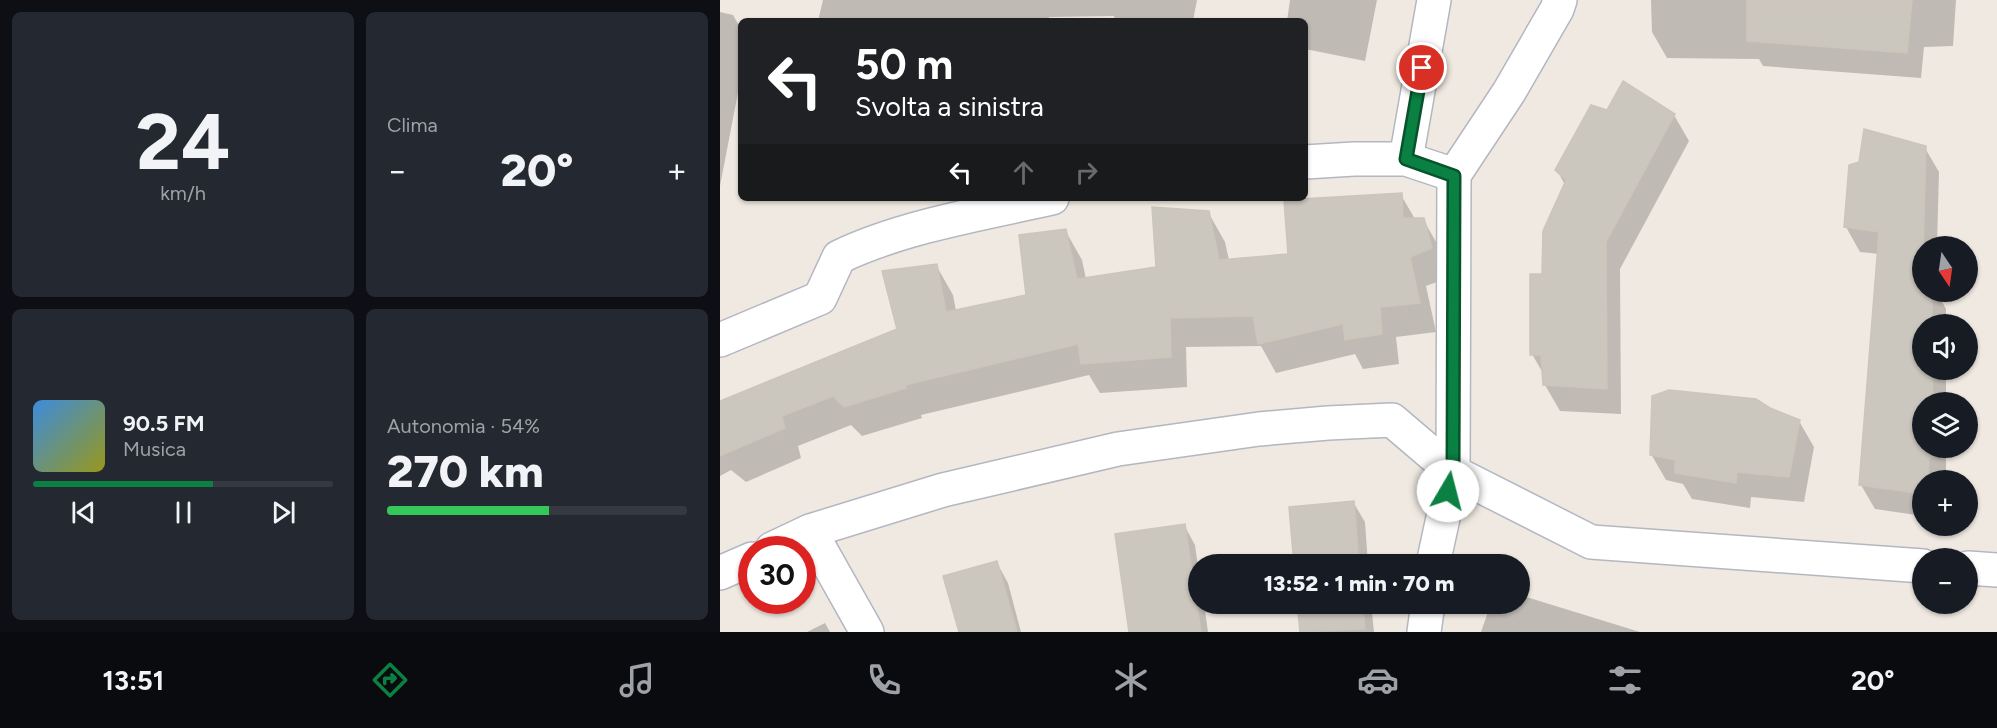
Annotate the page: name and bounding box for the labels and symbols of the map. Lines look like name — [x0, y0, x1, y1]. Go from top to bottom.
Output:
pin — [1396, 42, 1447, 93]
north arrow — [1912, 236, 1978, 302]
position arrow — [1416, 459, 1480, 523]
speed limit sign: 30 — [738, 536, 816, 614]

